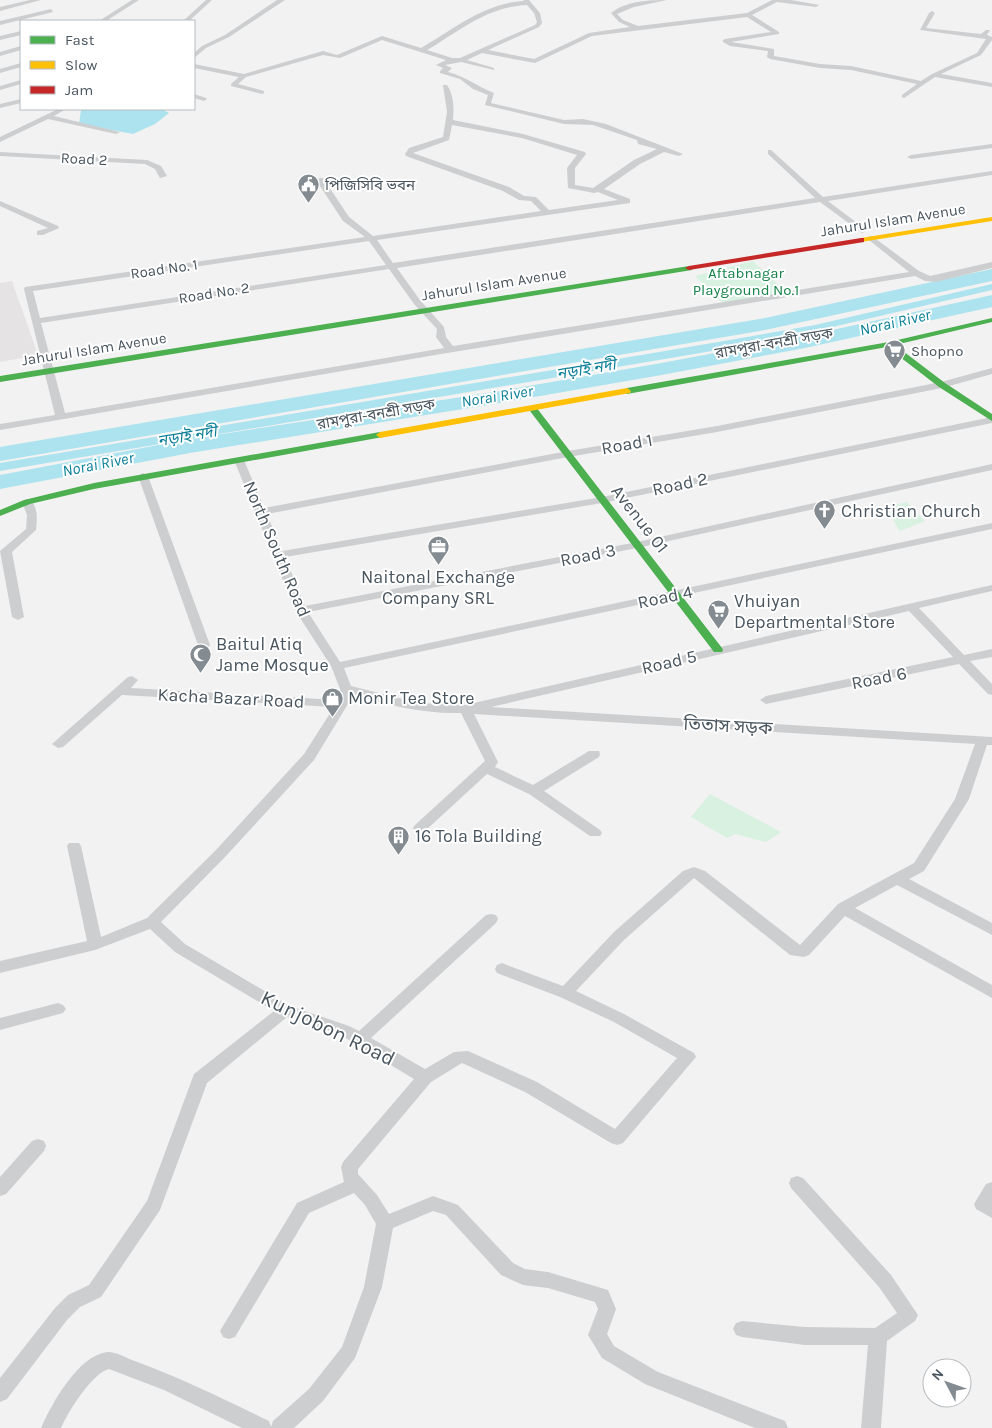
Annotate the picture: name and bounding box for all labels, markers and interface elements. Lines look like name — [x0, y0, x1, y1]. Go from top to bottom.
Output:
legend — [20, 20, 195, 110]
text: Fast — [65, 31, 95, 49]
text: Slow — [65, 56, 97, 74]
text: Jam — [65, 81, 93, 99]
street label: Road 2 — [60, 149, 108, 169]
public building icon: পিজিসিবি ভবন — [297, 173, 321, 204]
place label: পিজিসিবি ভবন — [324, 176, 416, 194]
street label: Jahurul Islam Avenue — [819, 200, 967, 240]
street label: Road No. 1 — [129, 255, 199, 283]
street label: Jahurul Islam Avenue — [420, 264, 568, 304]
park label: Aftabnagar Playground No.1 — [693, 264, 799, 299]
street label: Road No. 2 — [177, 279, 251, 307]
water label: Norai River — [858, 305, 933, 339]
street label: রামপুরা-বনশ্রী সড়ক — [713, 324, 835, 362]
street label: Jahurul Islam Avenue — [20, 329, 168, 369]
supermarket icon: Shopno — [883, 339, 907, 370]
place label: Shopno — [911, 342, 963, 360]
water label: নড়াই নদী — [555, 354, 620, 384]
water label: Norai River — [460, 381, 535, 411]
street label: রামপুরা-বনশ্রী সড়ক — [315, 395, 437, 433]
water label: নড়াই নদী — [156, 421, 221, 451]
street label: Road 1 — [600, 429, 654, 459]
water label: Norai River — [61, 448, 136, 480]
street label: Road 2 — [650, 467, 710, 501]
street label: North South Road — [238, 478, 316, 620]
street label: Avenue 01 — [607, 481, 673, 557]
church icon: Christian Church — [813, 499, 837, 530]
place label: Christian Church — [841, 500, 981, 522]
office icon: Naitonal Exchange Company SRL — [426, 535, 450, 566]
street label: Road 3 — [558, 539, 618, 571]
place label: Naitonal Exchange Company SRL — [361, 566, 515, 609]
street label: Road 4 — [635, 580, 695, 614]
place label: Vhuiyan Departmental Store — [734, 590, 895, 633]
supermarket icon: Vhuiyan Departmental Store — [706, 599, 730, 630]
place label: Baitul Atiq Jame Mosque — [216, 633, 329, 676]
mosque icon: Baitul Atiq Jame Mosque — [188, 642, 212, 673]
street label: Road 5 — [639, 645, 699, 679]
street label: Road 6 — [849, 662, 909, 694]
street label: Kacha Bazar Road — [157, 683, 305, 713]
shop icon: Monir Tea Store — [320, 686, 344, 717]
place label: Monir Tea Store — [348, 687, 474, 709]
street label: তিতাস সড়ক — [682, 713, 774, 739]
building icon: 16 Tola Building — [387, 824, 411, 855]
place label: 16 Tola Building — [415, 825, 542, 847]
street label: Kunjobon Road — [257, 985, 399, 1071]
north arrow — [922, 1358, 972, 1408]
text: N — [928, 1365, 947, 1384]

